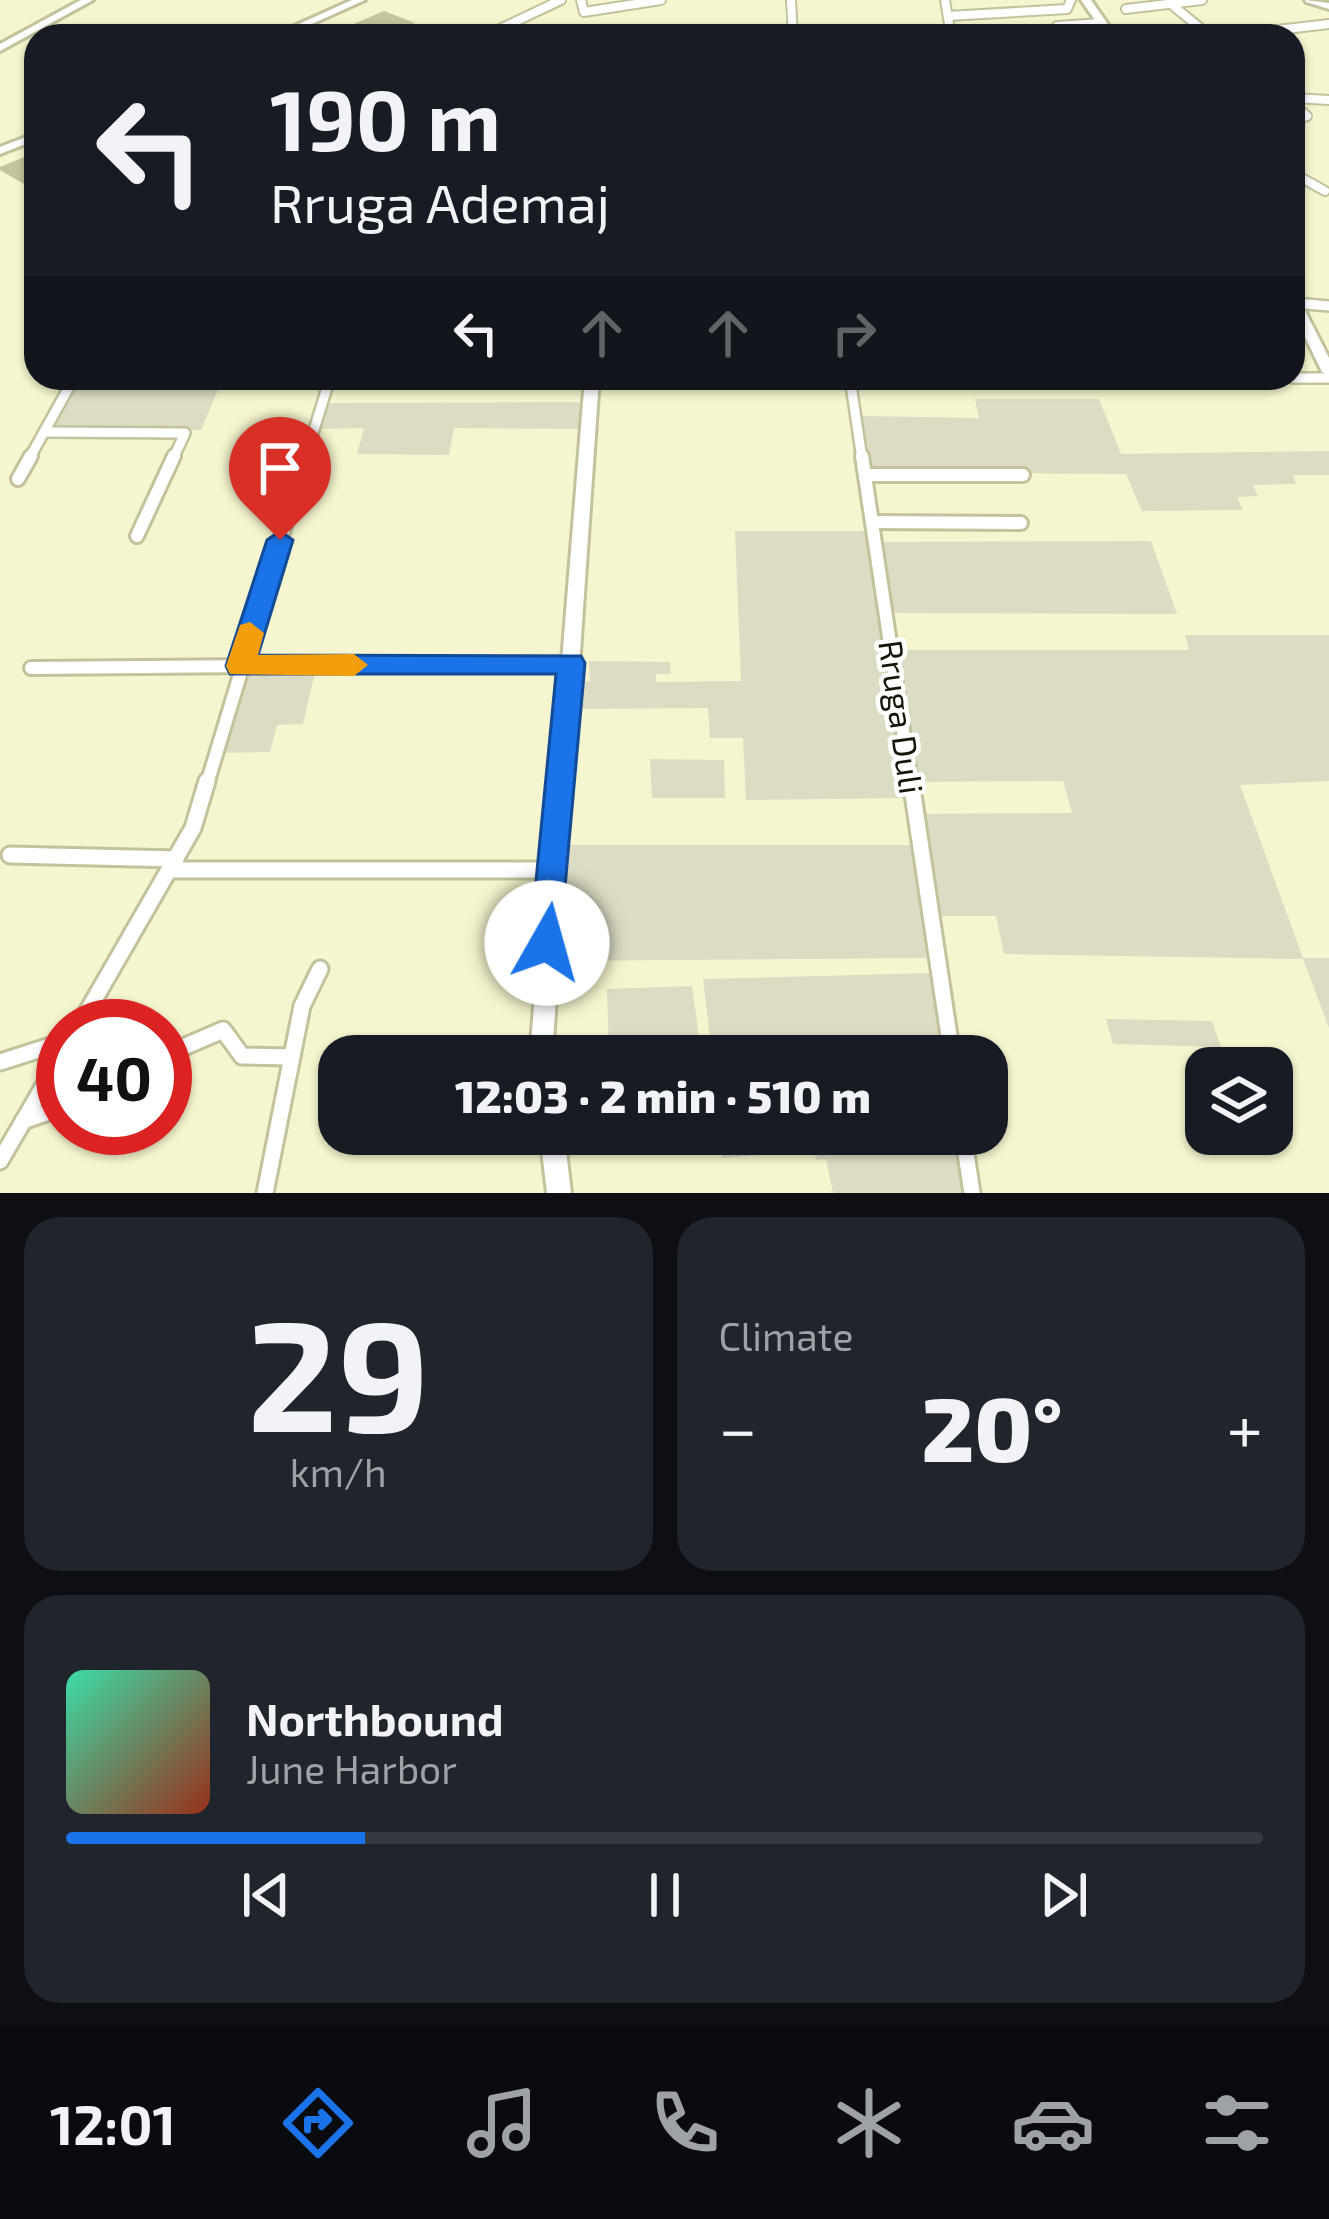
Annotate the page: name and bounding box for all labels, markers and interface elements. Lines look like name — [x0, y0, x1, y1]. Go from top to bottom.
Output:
text: 190 m — [270, 67, 501, 168]
icon: left — [72, 72, 228, 228]
text: Rruga Ademaj — [270, 169, 610, 234]
icon: left — [443, 300, 509, 366]
icon: ahead — [569, 300, 635, 366]
icon: ahead — [695, 300, 761, 366]
icon: right — [821, 300, 887, 366]
pin — [229, 417, 331, 540]
icon: arrive — [247, 435, 313, 501]
street label: Rruga Duli — [871, 637, 933, 796]
position arrow — [484, 880, 610, 1006]
speed limit sign: 40 — [36, 999, 192, 1155]
map controls — [1185, 1047, 1293, 1155]
button: layers — [1185, 1047, 1293, 1155]
text: 12:03 · 2 min · 510 m — [455, 1068, 871, 1122]
text: 29 — [247, 1276, 430, 1463]
text: Climate — [719, 1312, 853, 1359]
text: 20° — [921, 1372, 1063, 1480]
text: − — [719, 1387, 757, 1466]
text: + — [1227, 1387, 1263, 1466]
text: km/h — [290, 1448, 387, 1495]
text: Northbound — [246, 1691, 504, 1745]
text: June Harbor — [246, 1745, 457, 1792]
icon: previous — [233, 1862, 299, 1928]
icon: pause — [632, 1862, 698, 1928]
icon: next — [1031, 1862, 1097, 1928]
icon: directions — [276, 2081, 360, 2165]
icon: music — [460, 2081, 544, 2165]
icon: phone — [643, 2081, 727, 2165]
icon: climate — [827, 2081, 911, 2165]
icon: car — [1011, 2081, 1095, 2165]
icon: filters — [1195, 2081, 1279, 2165]
text: 12:01 — [50, 2091, 176, 2156]

